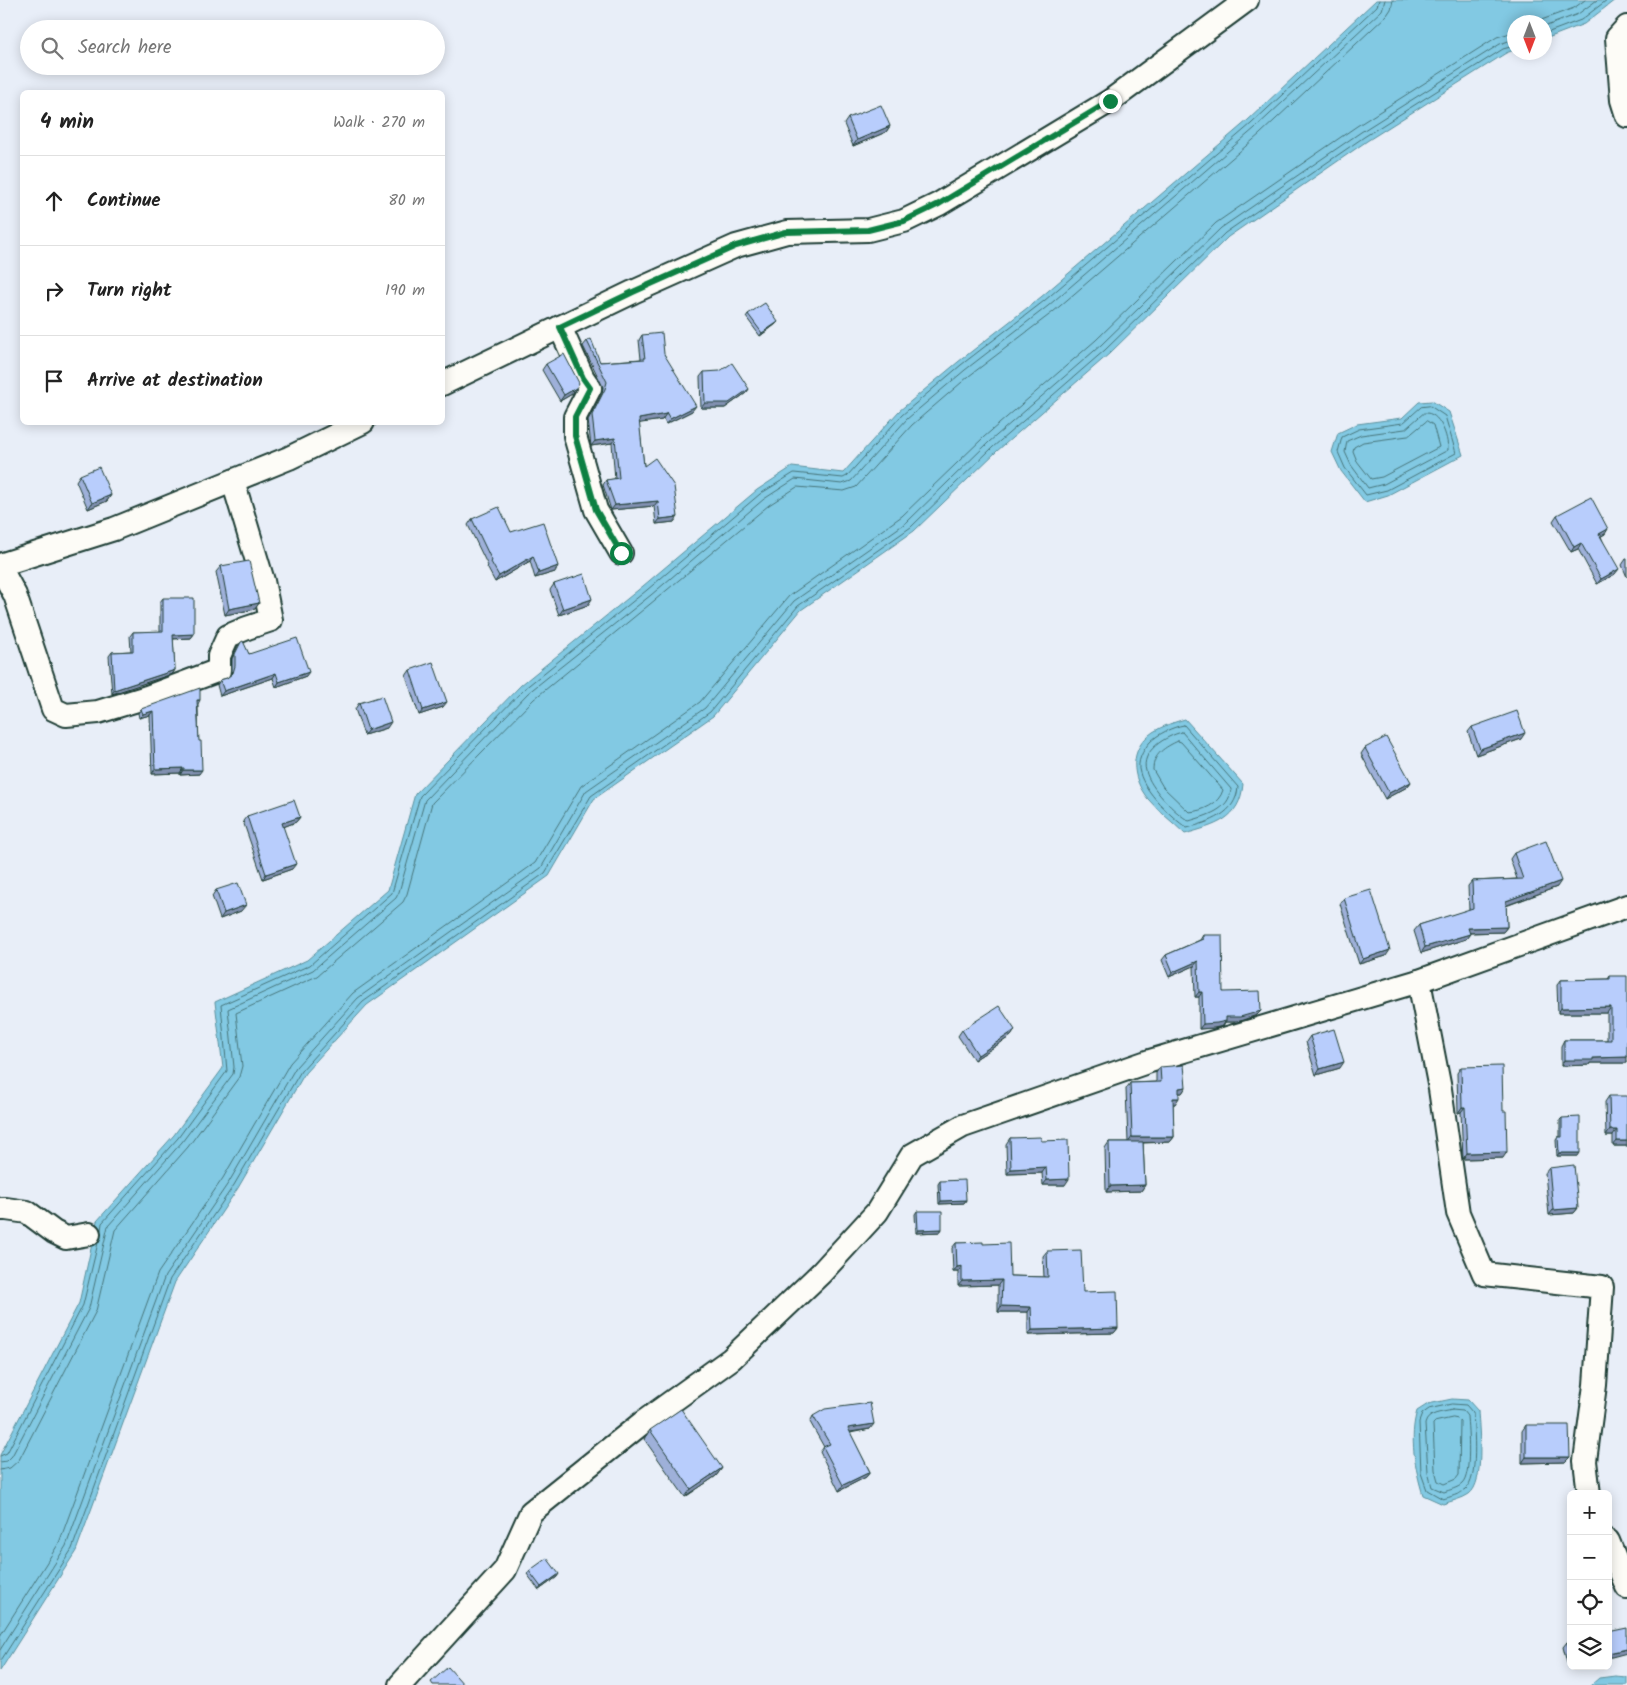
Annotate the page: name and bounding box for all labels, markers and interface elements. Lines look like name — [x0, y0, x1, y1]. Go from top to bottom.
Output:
north arrow — [1507, 15, 1552, 60]
search box — [20, 20, 445, 75]
text: Search here — [78, 33, 172, 63]
icon: search — [38, 34, 66, 62]
route end — [1099, 90, 1122, 113]
text: 4 min — [40, 106, 94, 139]
text: Walk · 270 m — [333, 110, 425, 135]
text: Continue — [87, 186, 160, 216]
icon: ahead — [40, 187, 68, 215]
text: 80 m — [388, 188, 425, 213]
text: Turn right — [87, 276, 172, 306]
icon: right — [40, 277, 68, 305]
text: 190 m — [385, 278, 425, 303]
text: Arrive at destination — [87, 366, 263, 396]
icon: arrive — [40, 367, 68, 395]
route start — [610, 542, 633, 565]
map controls — [1567, 1490, 1612, 1670]
button: + — [1567, 1490, 1612, 1535]
button: − — [1567, 1535, 1612, 1580]
button: locate — [1567, 1580, 1612, 1625]
button: layers — [1567, 1625, 1612, 1670]

